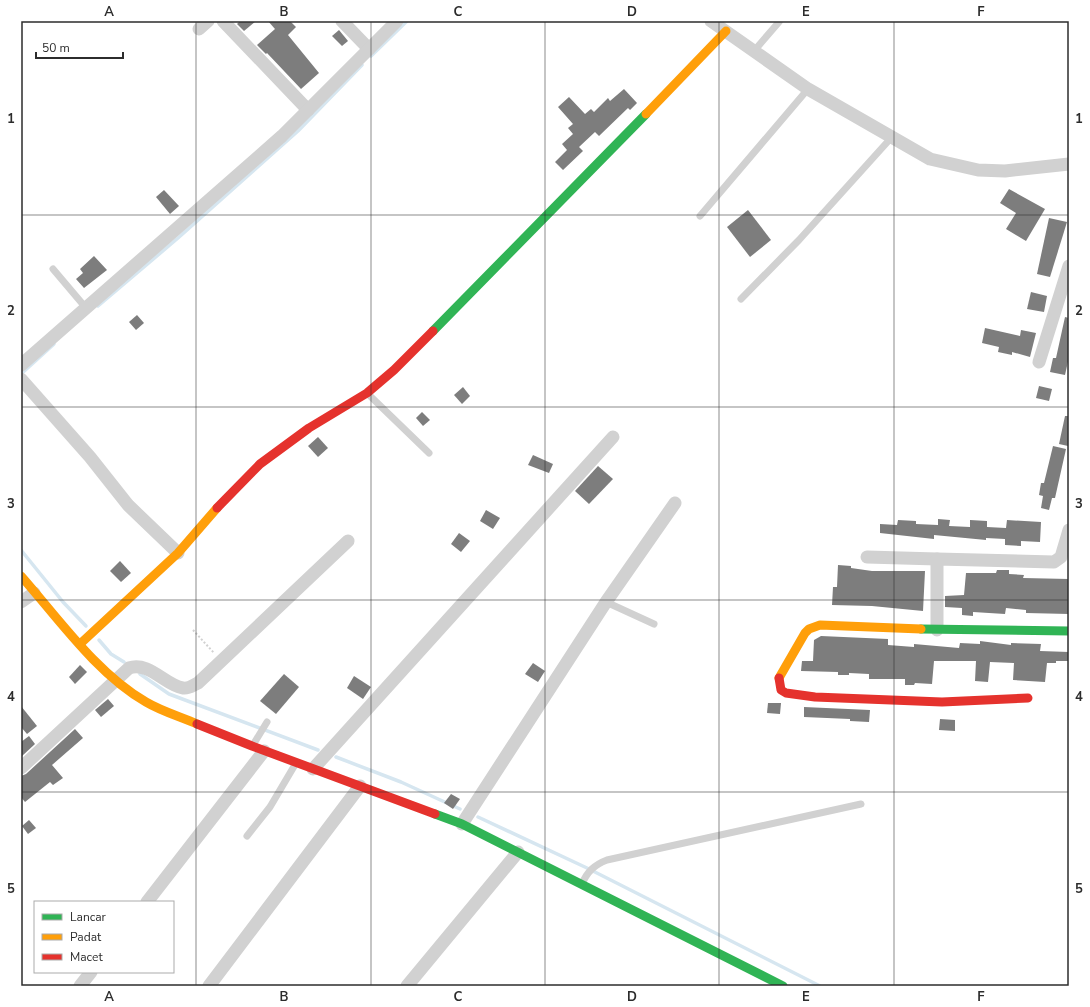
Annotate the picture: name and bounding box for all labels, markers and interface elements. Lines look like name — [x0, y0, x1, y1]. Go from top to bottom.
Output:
text: A — [104, 3, 114, 21]
text: B — [280, 3, 289, 21]
text: C — [454, 3, 463, 21]
text: D — [627, 3, 637, 21]
text: E — [802, 3, 810, 21]
text: F — [977, 3, 985, 21]
scale bar — [36, 34, 123, 60]
text: 50 m — [42, 40, 70, 56]
text: 1 — [7, 110, 15, 128]
text: 1 — [1075, 110, 1083, 128]
text: 2 — [7, 302, 15, 320]
text: 2 — [1075, 302, 1083, 320]
text: 3 — [7, 495, 15, 513]
text: 3 — [1075, 495, 1083, 513]
text: 4 — [7, 688, 15, 706]
text: 4 — [1075, 688, 1083, 706]
text: 5 — [7, 880, 15, 898]
text: 5 — [1075, 880, 1083, 898]
legend — [34, 901, 174, 973]
text: Lancar — [70, 909, 107, 925]
text: Padat — [70, 929, 102, 945]
text: Macet — [70, 949, 103, 965]
text: A — [104, 988, 114, 1006]
text: B — [280, 988, 289, 1006]
text: C — [454, 988, 463, 1006]
text: D — [627, 988, 637, 1006]
text: E — [802, 988, 810, 1006]
text: F — [977, 988, 985, 1006]

